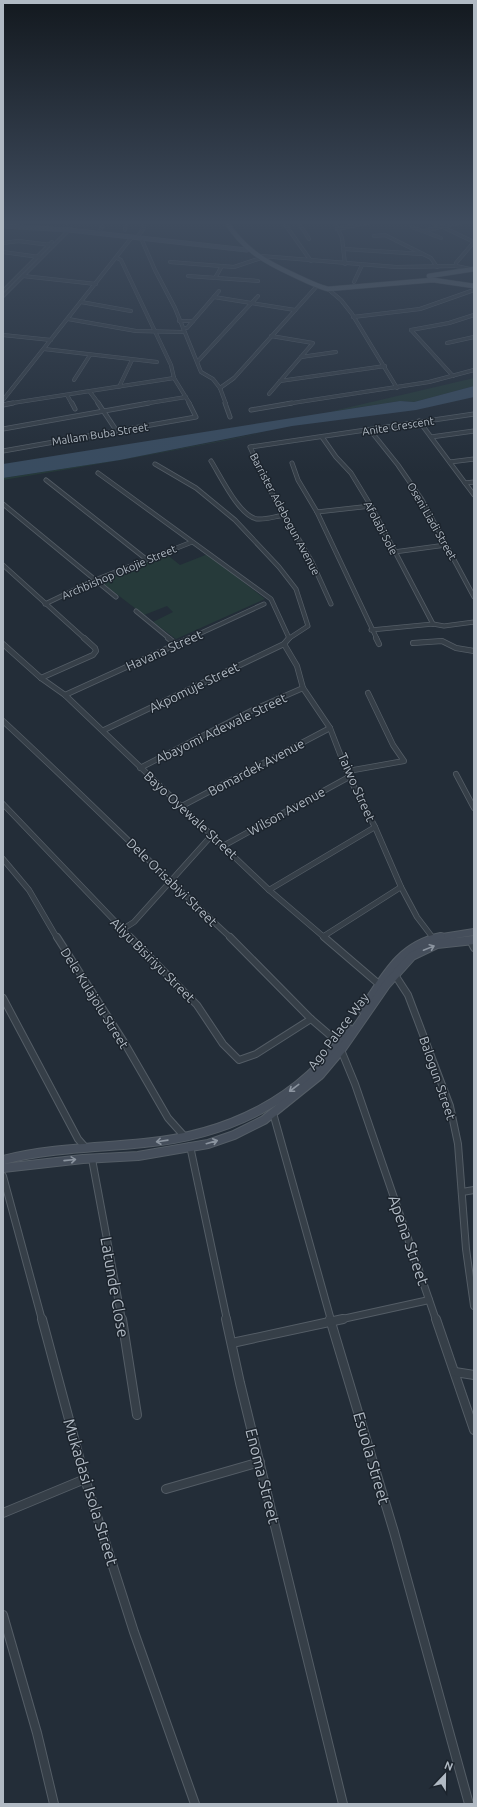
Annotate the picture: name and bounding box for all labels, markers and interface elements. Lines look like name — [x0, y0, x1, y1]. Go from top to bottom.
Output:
street label: Anite Crescent — [361, 414, 435, 438]
street label: Mallam Buba Street — [51, 420, 150, 448]
street label: Barrister Adebogun Avenue — [248, 451, 322, 577]
street label: Oseni Liadi Street — [405, 480, 459, 562]
street label: Afolabi Sole — [362, 499, 400, 557]
street label: Archbishop Okojie Street — [60, 542, 179, 602]
street label: Havana Street — [124, 627, 204, 673]
street label: Akpomuje Street — [147, 659, 241, 715]
street label: Abayomi Adewale Street — [153, 690, 289, 766]
street label: Bomardek Avenue — [206, 736, 306, 798]
street label: Taiwo Street — [336, 751, 378, 823]
street label: Bayo Oyewale Street — [142, 768, 240, 862]
street label: Wilson Avenue — [245, 784, 327, 838]
street label: Dele Orisabiyi Street — [124, 835, 220, 929]
street label: Aliyu Bisiriyu Street — [108, 915, 198, 1005]
one-way arrow — [422, 943, 434, 951]
street label: Dele Kulajolu Street — [58, 945, 132, 1051]
street label: Ago Palace Way — [305, 990, 371, 1072]
street label: Balogun Street — [417, 1034, 459, 1122]
one-way arrow — [289, 1084, 300, 1092]
one-way arrow — [156, 1137, 169, 1145]
one-way arrow — [205, 1138, 218, 1145]
one-way arrow — [63, 1156, 76, 1164]
street label: Apena Street — [385, 1192, 433, 1288]
street label: Latunde Close — [97, 1235, 133, 1339]
street label: Esuola Street — [350, 1410, 394, 1507]
street label: Mukadasi Isola Street — [60, 1416, 122, 1568]
street label: Enoma Street — [242, 1426, 284, 1526]
north arrow — [425, 1755, 465, 1795]
text: N — [443, 1759, 455, 1773]

